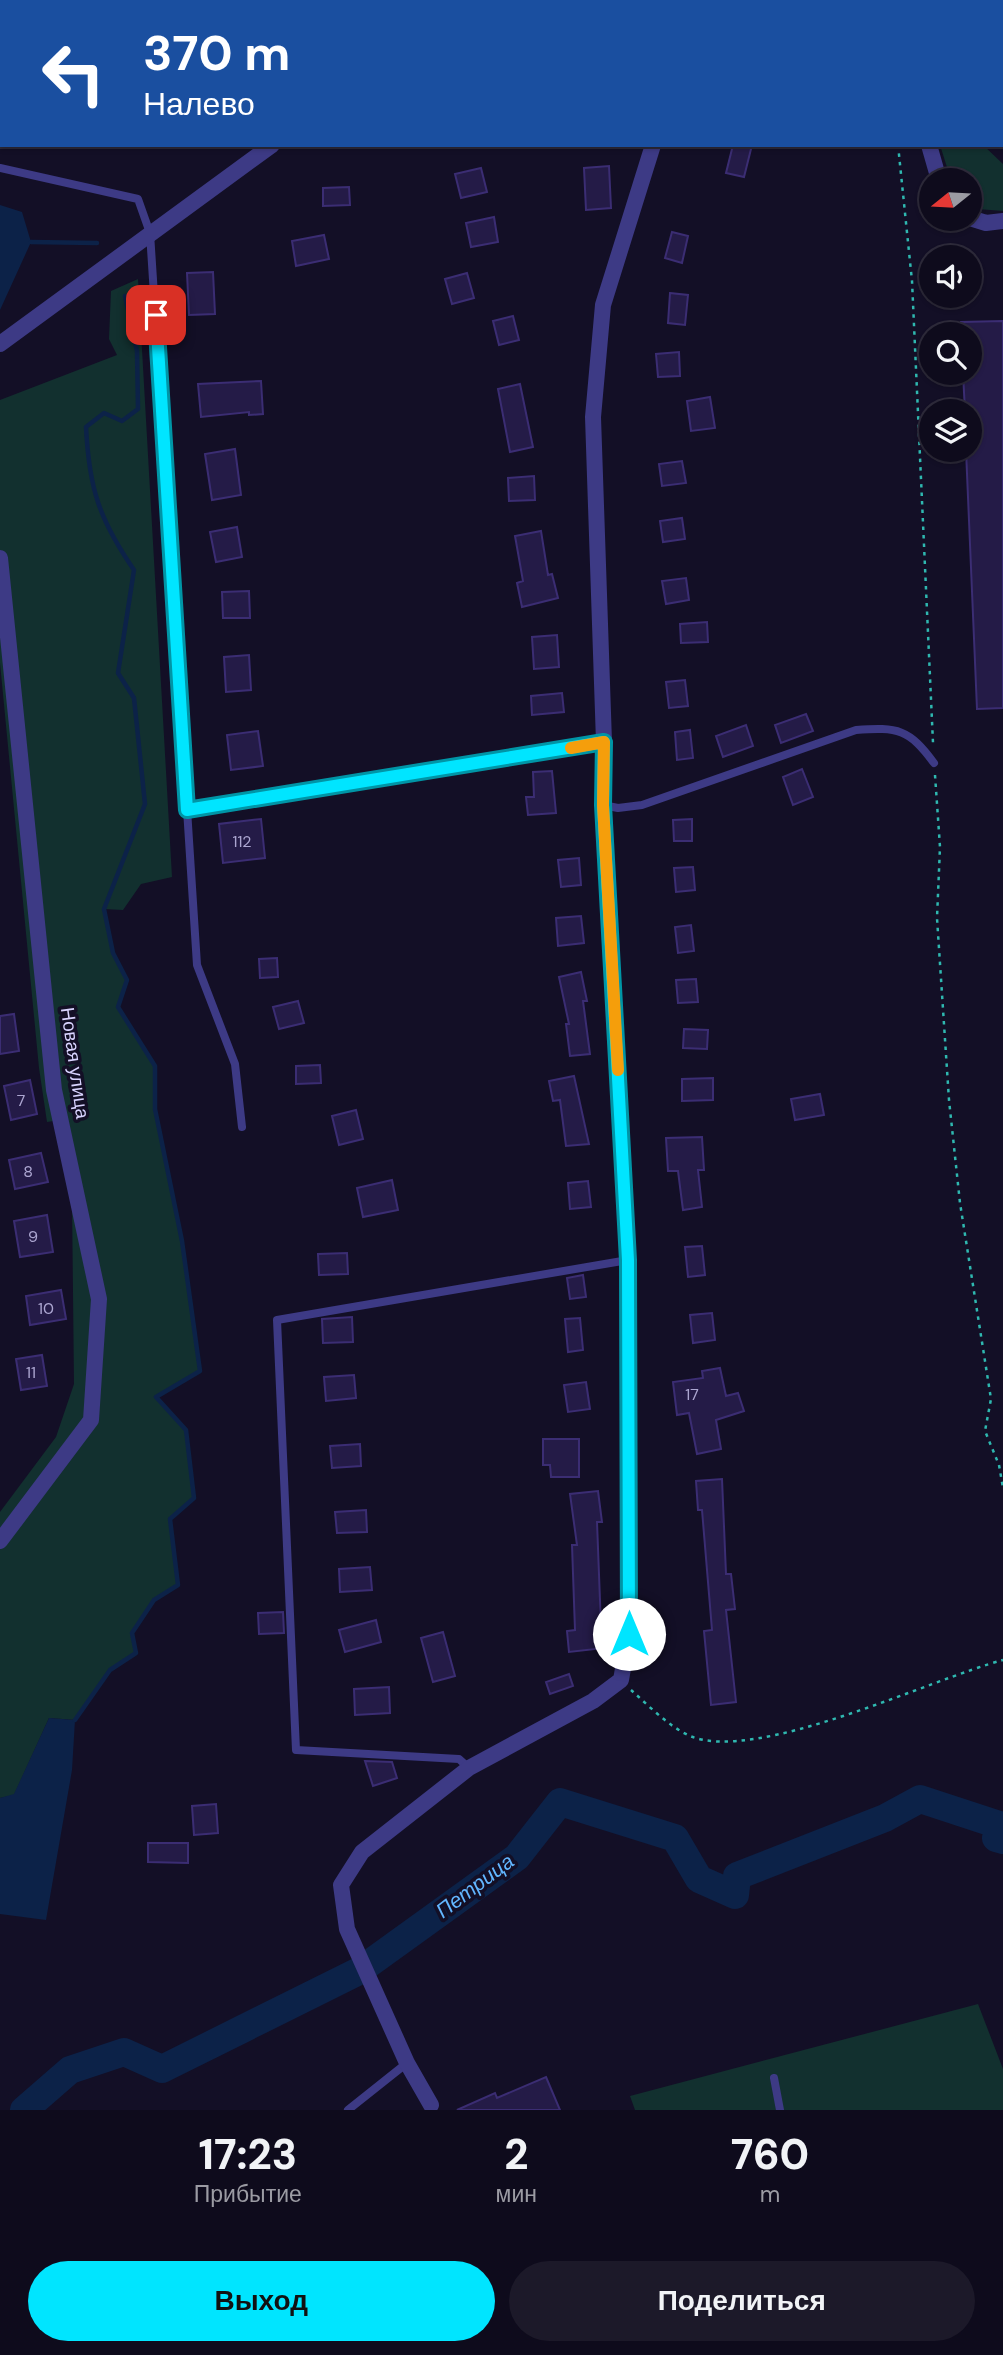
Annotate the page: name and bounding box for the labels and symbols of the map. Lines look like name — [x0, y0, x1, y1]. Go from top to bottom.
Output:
north arrow — [919, 168, 982, 231]
pin — [126, 285, 186, 345]
house number: 112 — [232, 831, 252, 852]
street label: Новая улица — [55, 1006, 95, 1121]
house number: 7 — [17, 1090, 25, 1111]
house number: 8 — [23, 1161, 33, 1182]
house number: 9 — [28, 1226, 38, 1247]
house number: 10 — [38, 1298, 54, 1319]
house number: 11 — [26, 1362, 36, 1383]
house number: 17 — [685, 1384, 699, 1405]
position arrow — [592, 1597, 666, 1671]
water label: Петрица — [430, 1847, 520, 1925]

